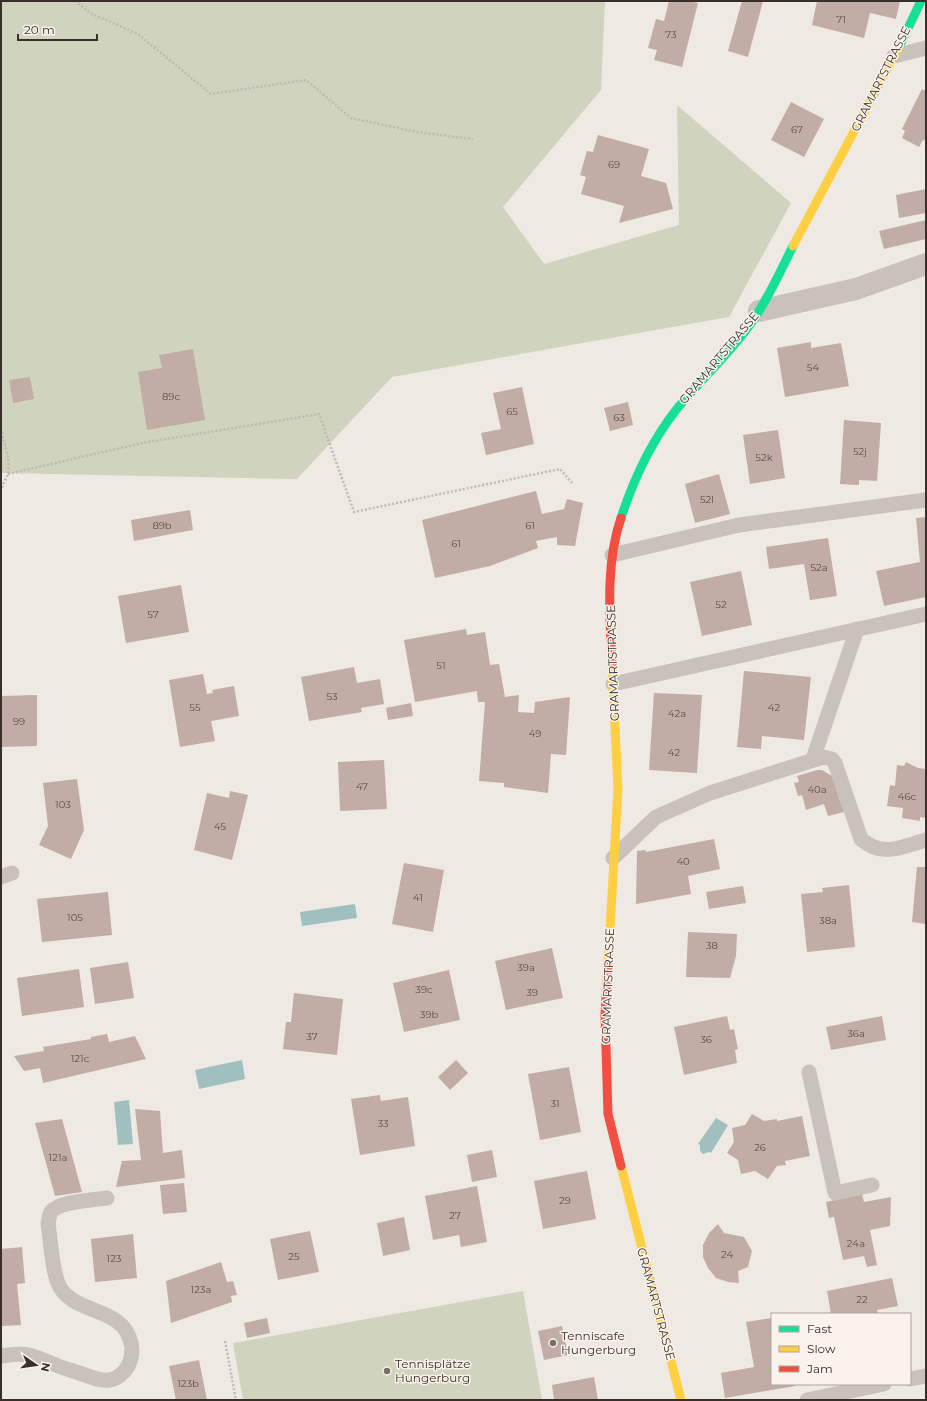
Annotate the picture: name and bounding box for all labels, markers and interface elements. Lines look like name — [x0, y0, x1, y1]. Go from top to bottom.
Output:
house number: 71 — [836, 13, 846, 26]
scale bar — [18, 16, 97, 42]
text: 20 m — [24, 22, 55, 37]
street label: GRAMARTSTRASSE — [848, 24, 914, 134]
house number: 73 — [665, 28, 677, 41]
house number: 67 — [791, 123, 803, 136]
house number: 69 — [608, 158, 620, 171]
street label: GRAMARTSTRASSE — [676, 308, 762, 407]
house number: 54 — [807, 361, 820, 374]
house number: 89c — [162, 390, 180, 403]
house number: 65 — [506, 405, 518, 418]
house number: 63 — [613, 411, 625, 424]
house number: 52j — [853, 445, 867, 458]
house number: 52k — [755, 451, 773, 464]
house number: 52l — [700, 493, 714, 506]
house number: 89b — [152, 519, 172, 532]
house number: 61 — [525, 519, 535, 532]
house number: 61 — [451, 537, 461, 550]
house number: 52a — [810, 561, 828, 574]
house number: 52 — [715, 598, 727, 611]
street label: GRAMARTSTRASSE — [603, 605, 622, 721]
house number: 57 — [147, 608, 159, 621]
house number: 51 — [436, 659, 446, 672]
house number: 53 — [326, 690, 338, 703]
house number: 55 — [189, 701, 201, 714]
house number: 42 — [768, 701, 780, 714]
house number: 42a — [668, 707, 686, 720]
house number: 99 — [13, 715, 25, 728]
house number: 49 — [529, 727, 541, 740]
house number: 42 — [668, 746, 680, 759]
house number: 47 — [356, 780, 368, 793]
house number: 40a — [807, 783, 827, 796]
house number: 46c — [898, 790, 917, 803]
house number: 103 — [55, 798, 71, 811]
house number: 45 — [214, 820, 226, 833]
house number: 40 — [676, 855, 690, 868]
house number: 41 — [413, 891, 423, 904]
house number: 105 — [67, 911, 83, 924]
house number: 38a — [819, 914, 837, 927]
street label: GRAMARTSTRASSE — [598, 928, 617, 1044]
house number: 38 — [706, 939, 718, 952]
house number: 39a — [517, 961, 535, 974]
house number: 39c — [415, 983, 433, 996]
house number: 39 — [526, 986, 538, 999]
house number: 39b — [420, 1008, 438, 1021]
house number: 36a — [847, 1027, 865, 1040]
house number: 37 — [306, 1030, 318, 1043]
house number: 36 — [700, 1033, 712, 1046]
house number: 121c — [71, 1052, 90, 1065]
house number: 31 — [550, 1097, 560, 1110]
house number: 33 — [377, 1117, 389, 1130]
house number: 26 — [754, 1141, 766, 1154]
house number: 121a — [49, 1151, 67, 1164]
house number: 29 — [559, 1194, 571, 1207]
house number: 27 — [449, 1209, 461, 1222]
house number: 24a — [847, 1237, 865, 1250]
street label: GRAMARTSTRASSE — [634, 1246, 679, 1362]
house number: 24 — [721, 1248, 733, 1261]
house number: 25 — [288, 1250, 300, 1263]
house number: 123 — [107, 1252, 122, 1265]
house number: 123a — [191, 1283, 211, 1296]
house number: 22 — [856, 1293, 868, 1306]
legend — [771, 1313, 911, 1385]
text: Fast — [807, 1321, 832, 1336]
place label: Tenniscafe Hungerburg — [561, 1328, 636, 1357]
marker: Tenniscafe Hungerburg — [548, 1338, 558, 1348]
text: Slow — [807, 1341, 836, 1356]
north arrow — [16, 1345, 56, 1385]
place label: Tennisplätze Hungerburg — [395, 1356, 470, 1385]
text: N — [38, 1361, 54, 1373]
text: Jam — [806, 1361, 833, 1376]
marker: Tennisplätze Hungerburg — [382, 1366, 392, 1376]
house number: 123b — [177, 1377, 199, 1390]

